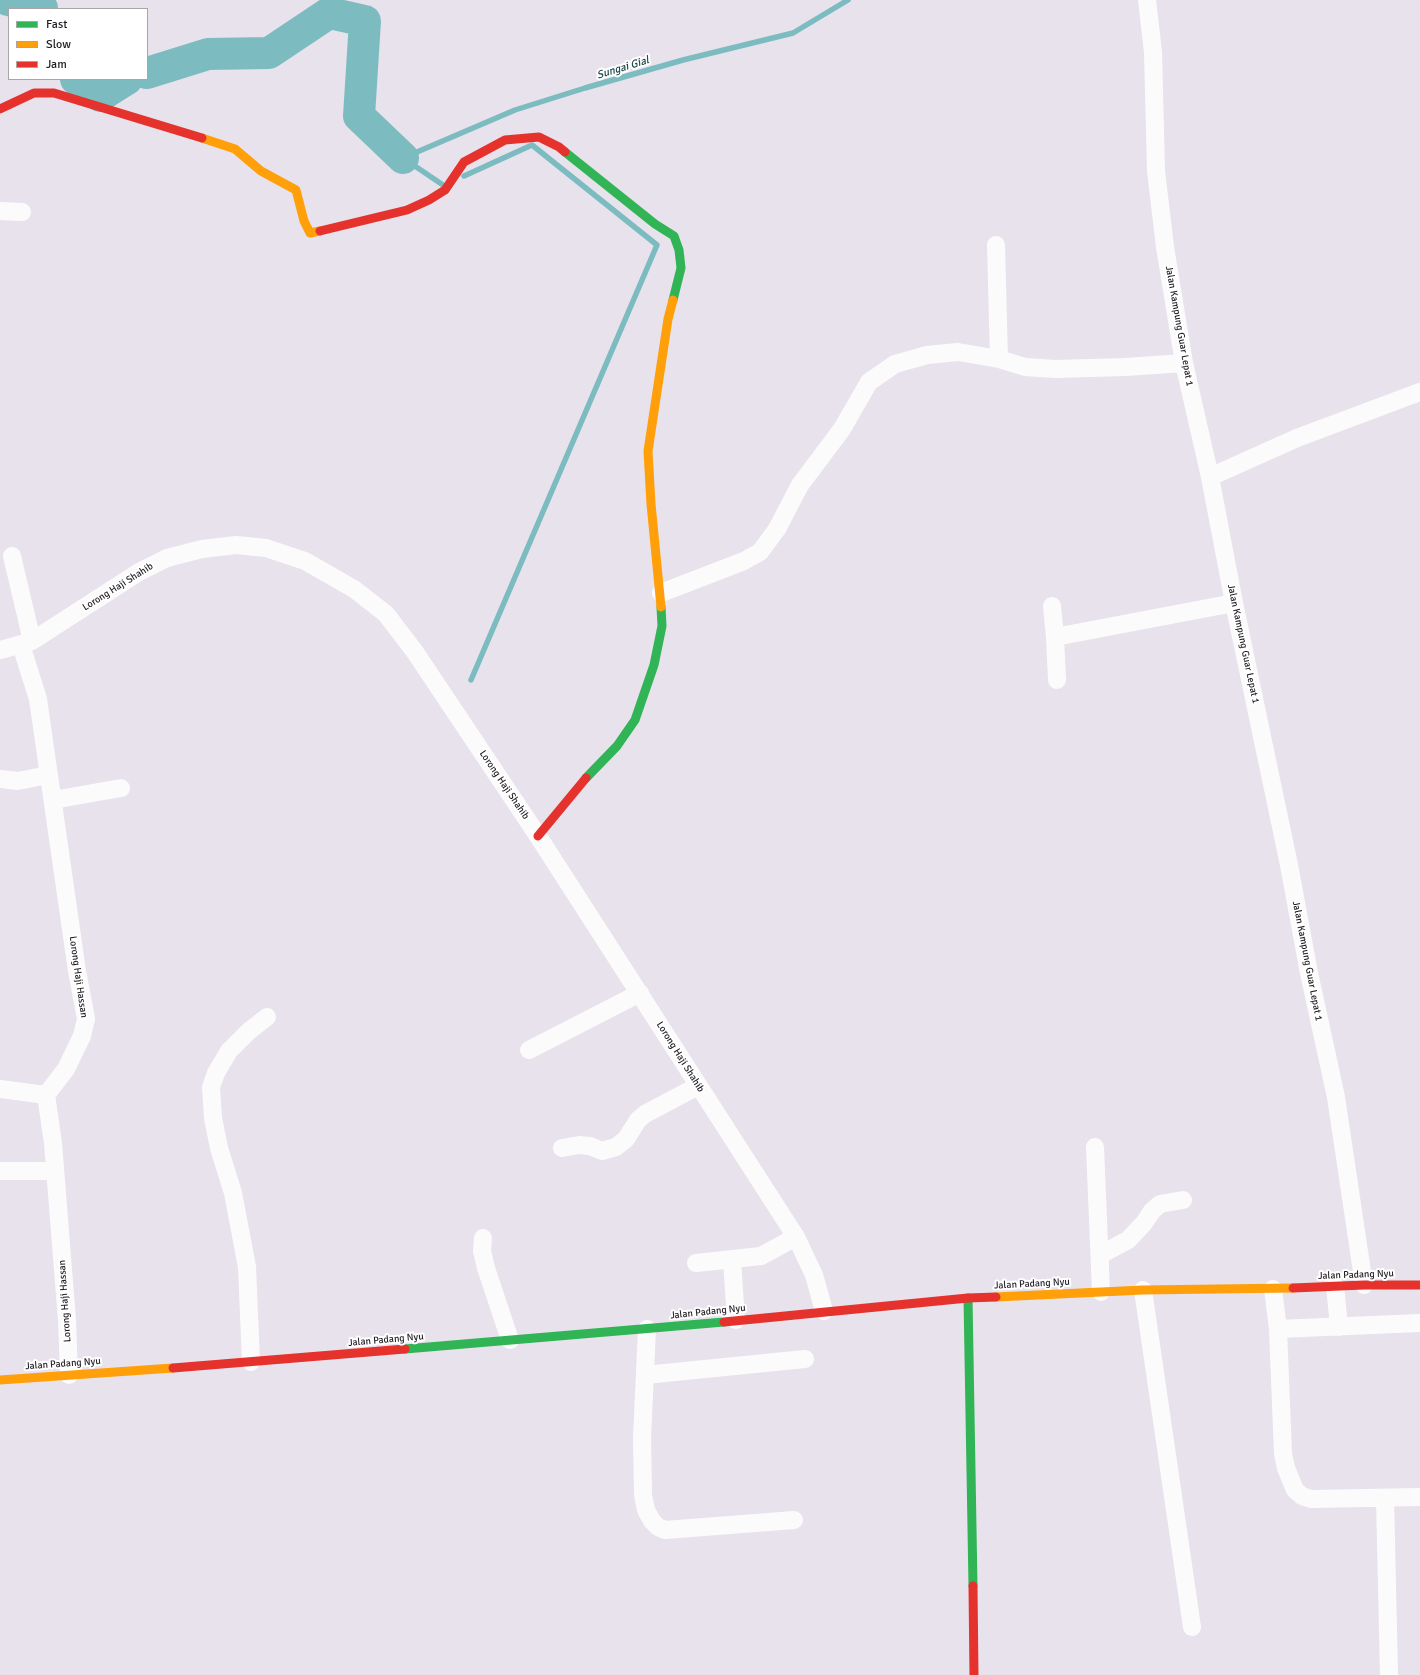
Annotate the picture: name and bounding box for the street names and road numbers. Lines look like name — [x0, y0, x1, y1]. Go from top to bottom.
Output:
street label: Jalan Kampung Guar Lepat 1 — [1163, 265, 1195, 387]
street label: Lorong Haji Shahib — [81, 561, 155, 613]
street label: Jalan Kampung Guar Lepat 1 — [1224, 583, 1262, 705]
street label: Lorong Haji Shahib — [476, 748, 532, 822]
street label: Jalan Kampung Guar Lepat 1 — [1289, 900, 1325, 1022]
street label: Lorong Haji Hassan — [66, 935, 90, 1019]
street label: Lorong Haji Shahib — [654, 1020, 706, 1094]
street label: Lorong Haji Hassan — [56, 1259, 74, 1343]
street label: Jalan Padang Nyu — [1318, 1268, 1394, 1282]
street label: Jalan Padang Nyu — [994, 1276, 1070, 1292]
street label: Jalan Padang Nyu — [670, 1302, 746, 1322]
street label: Jalan Padang Nyu — [348, 1331, 424, 1349]
street label: Jalan Padang Nyu — [25, 1355, 101, 1373]

